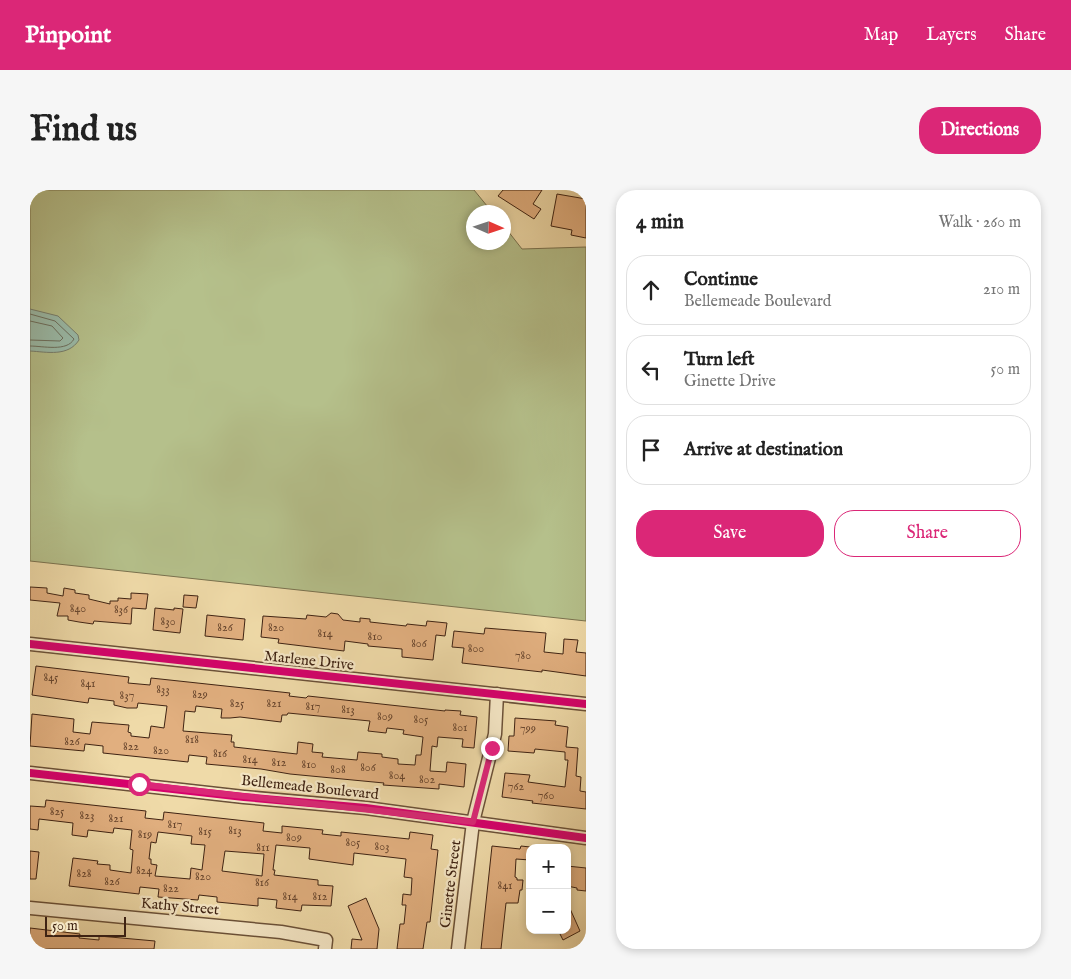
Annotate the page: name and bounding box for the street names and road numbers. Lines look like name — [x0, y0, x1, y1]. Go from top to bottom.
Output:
street label: Marlene Drive — [263, 646, 355, 675]
street label: Bellemeade Boulevard — [240, 771, 381, 804]
street label: Ginette Street — [436, 839, 465, 929]
street label: Kathy Street — [140, 894, 220, 919]

